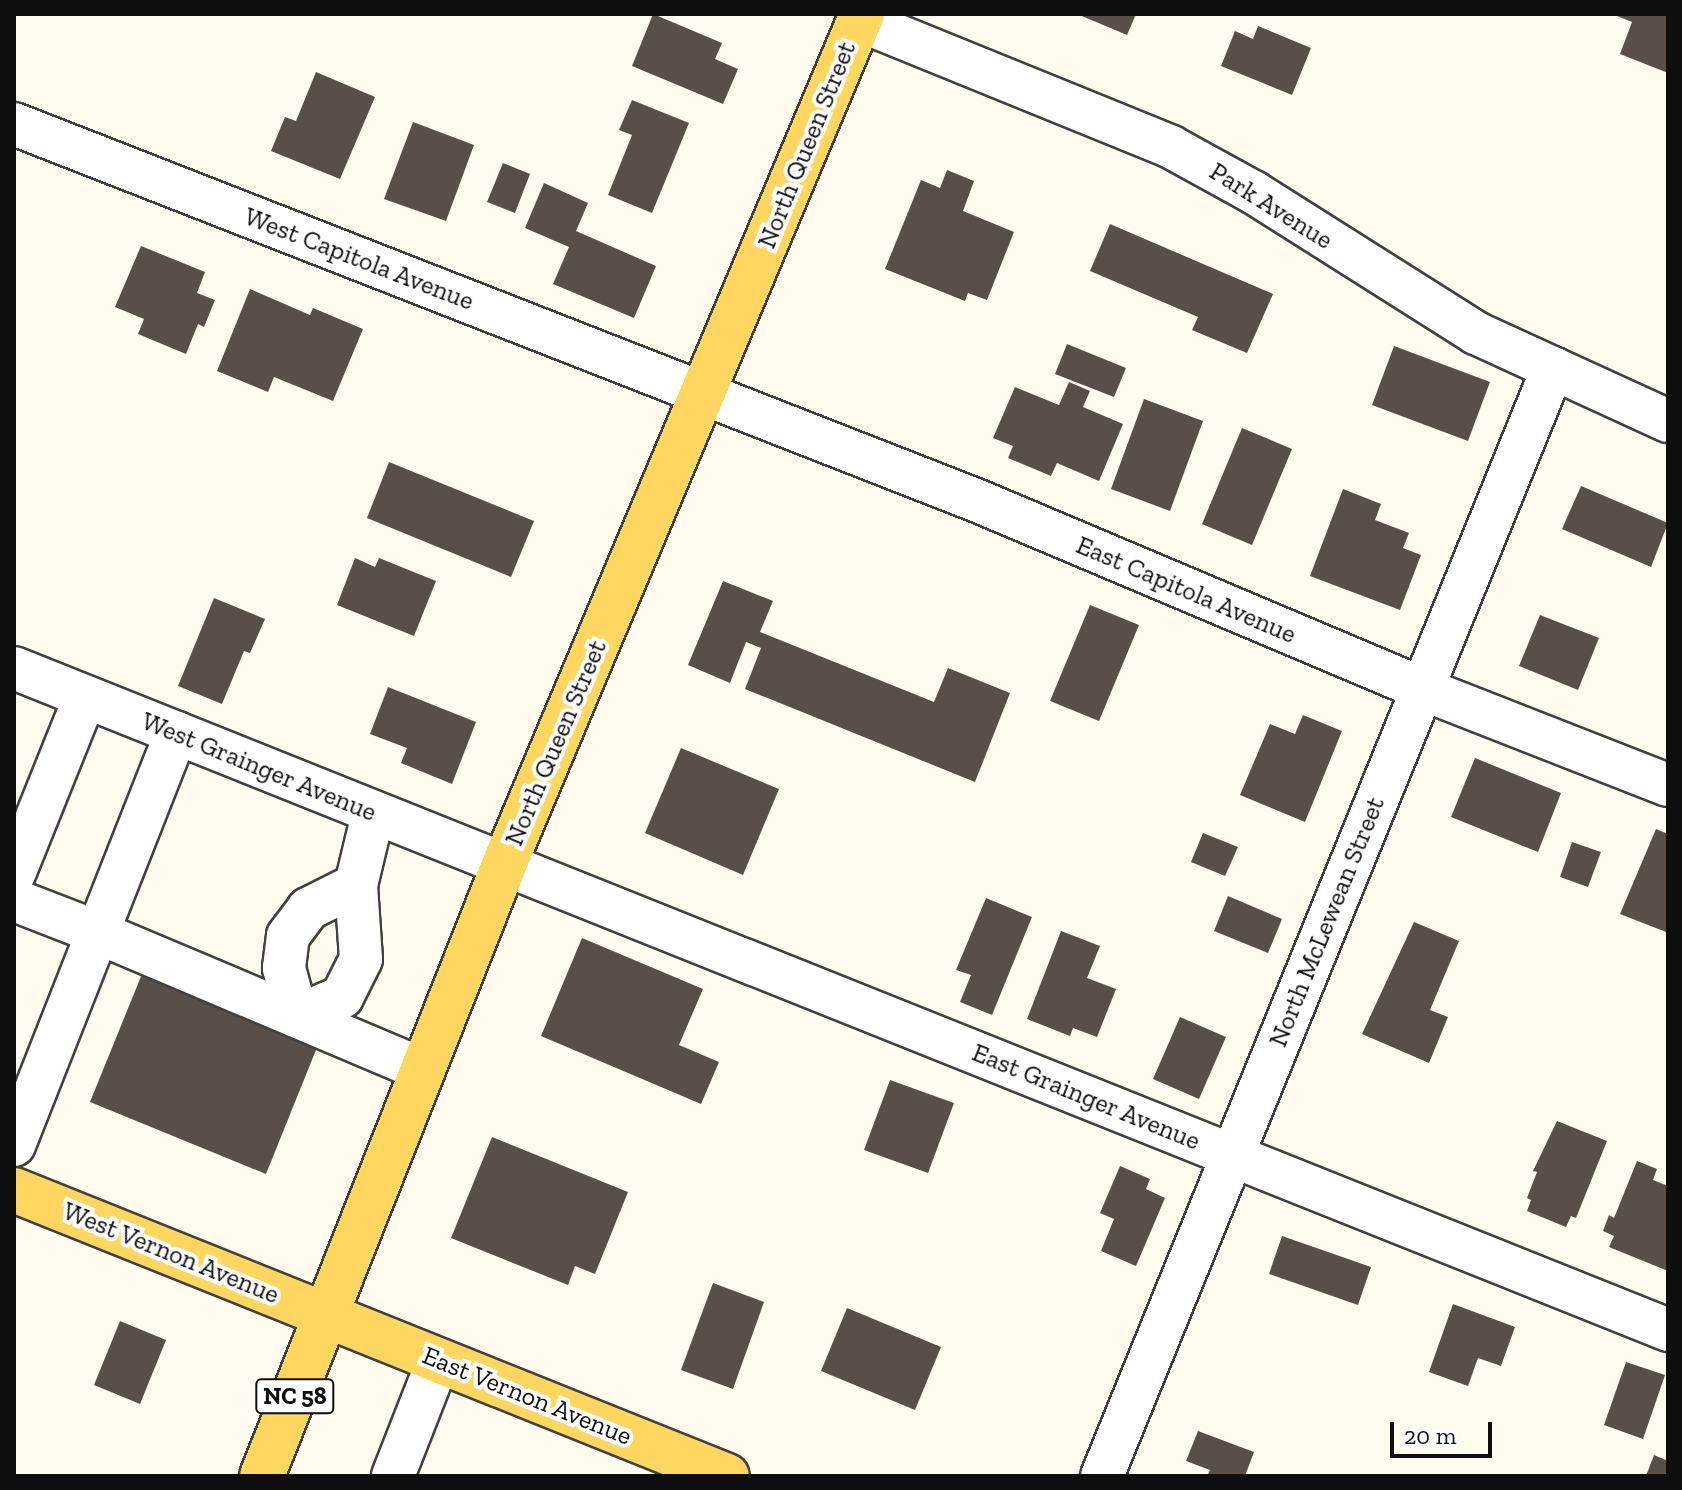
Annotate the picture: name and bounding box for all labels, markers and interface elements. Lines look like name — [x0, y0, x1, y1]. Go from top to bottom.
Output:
street label: North Queen Street — [751, 37, 863, 253]
street label: Park Avenue — [1203, 156, 1339, 256]
street label: West Capitola Avenue — [240, 201, 478, 317]
street label: East Capitola Avenue — [1071, 529, 1301, 651]
street label: North Queen Street — [499, 635, 613, 851]
street label: West Grainger Avenue — [137, 705, 381, 829]
street label: North McLewean Street — [1263, 792, 1391, 1052]
street label: East Grainger Avenue — [967, 1037, 1205, 1157]
street label: West Vernon Avenue — [58, 1195, 284, 1311]
street label: East Vernon Avenue — [417, 1339, 637, 1453]
road number: NC 58 — [255, 1376, 335, 1416]
scale bar — [1394, 1406, 1496, 1456]
text: 20 m — [1404, 1421, 1456, 1450]

